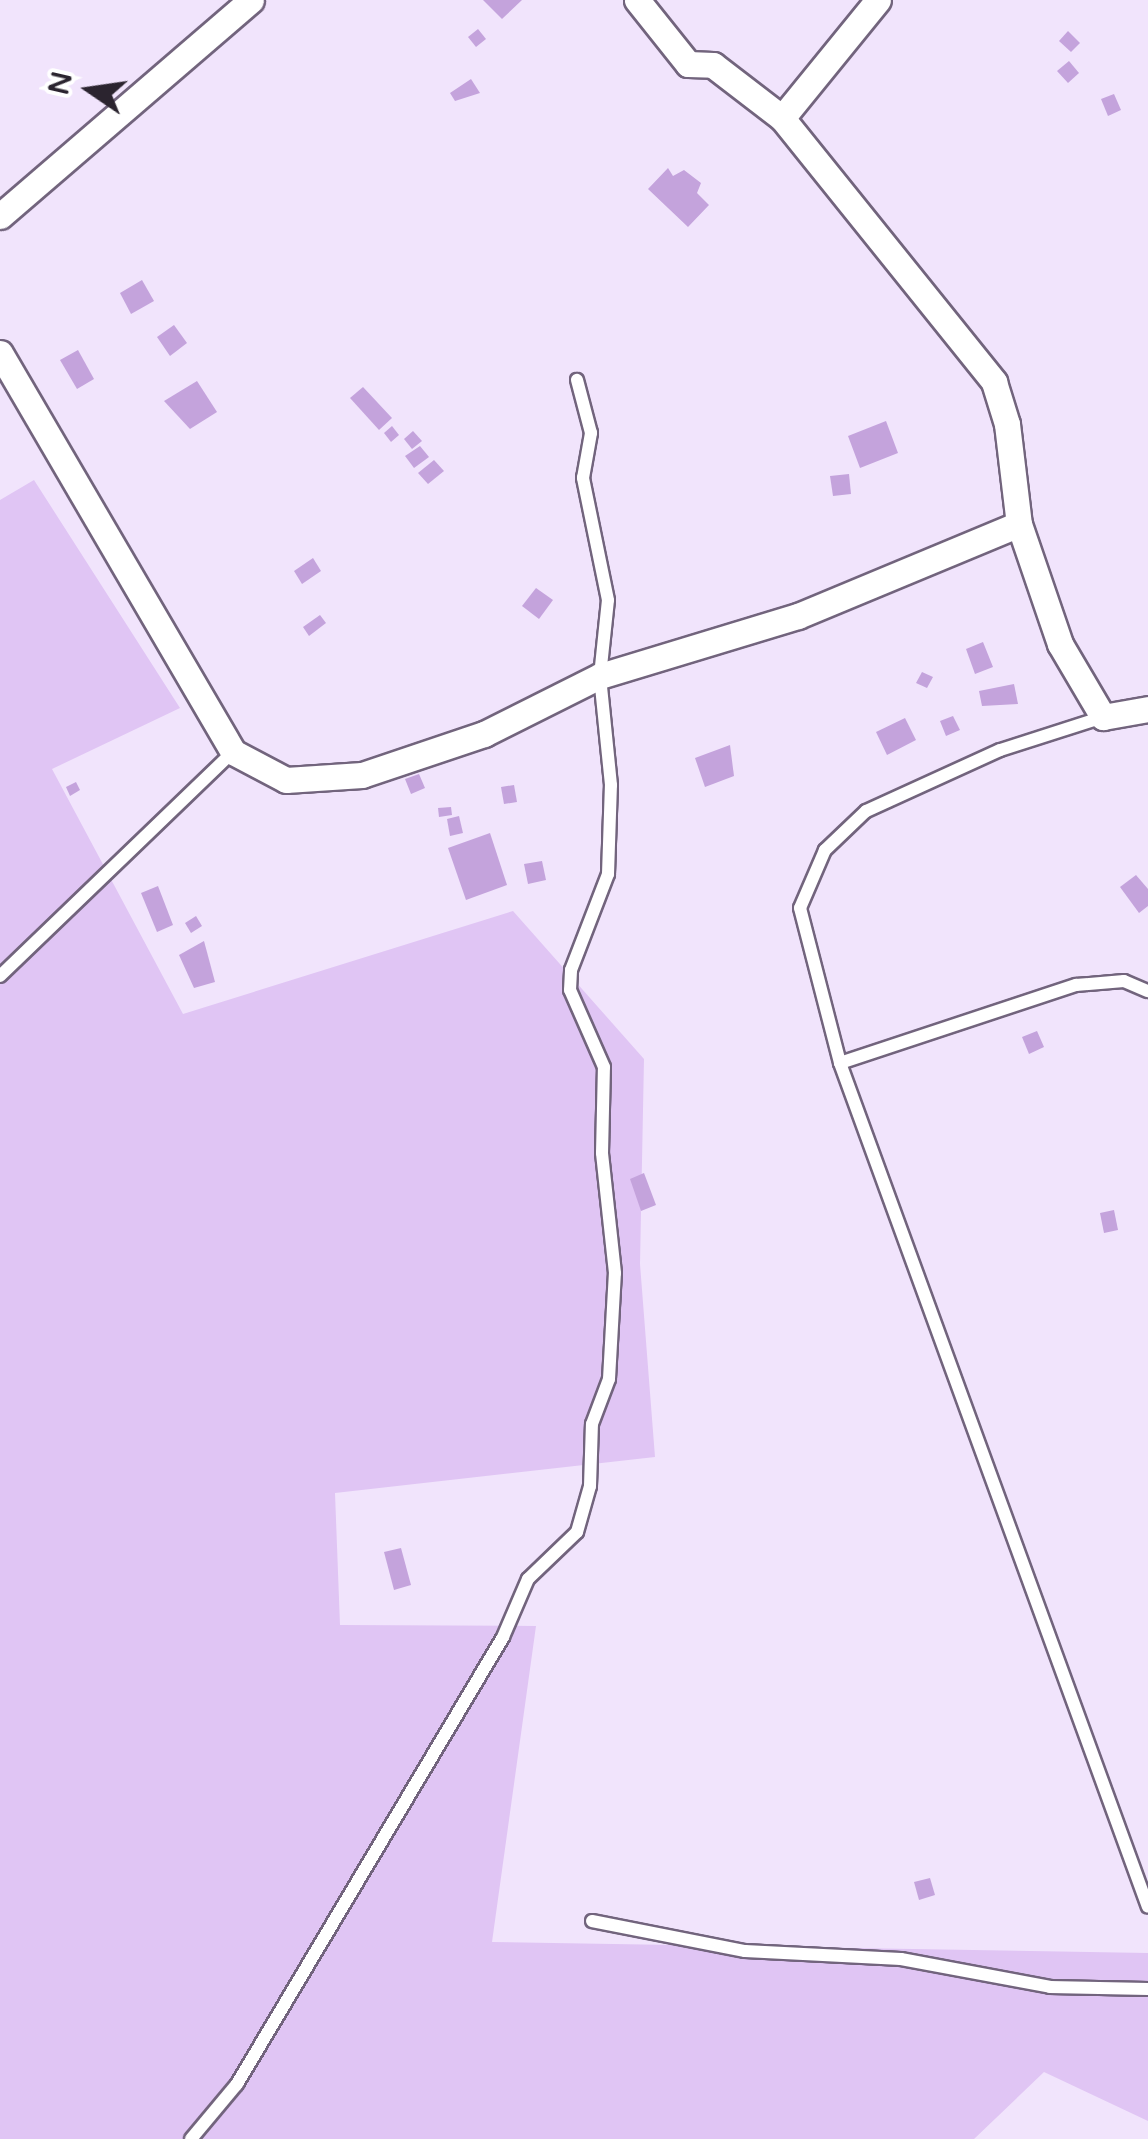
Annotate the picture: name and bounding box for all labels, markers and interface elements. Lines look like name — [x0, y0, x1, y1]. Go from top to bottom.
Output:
north arrow — [40, 40, 140, 140]
text: N — [42, 68, 80, 98]

